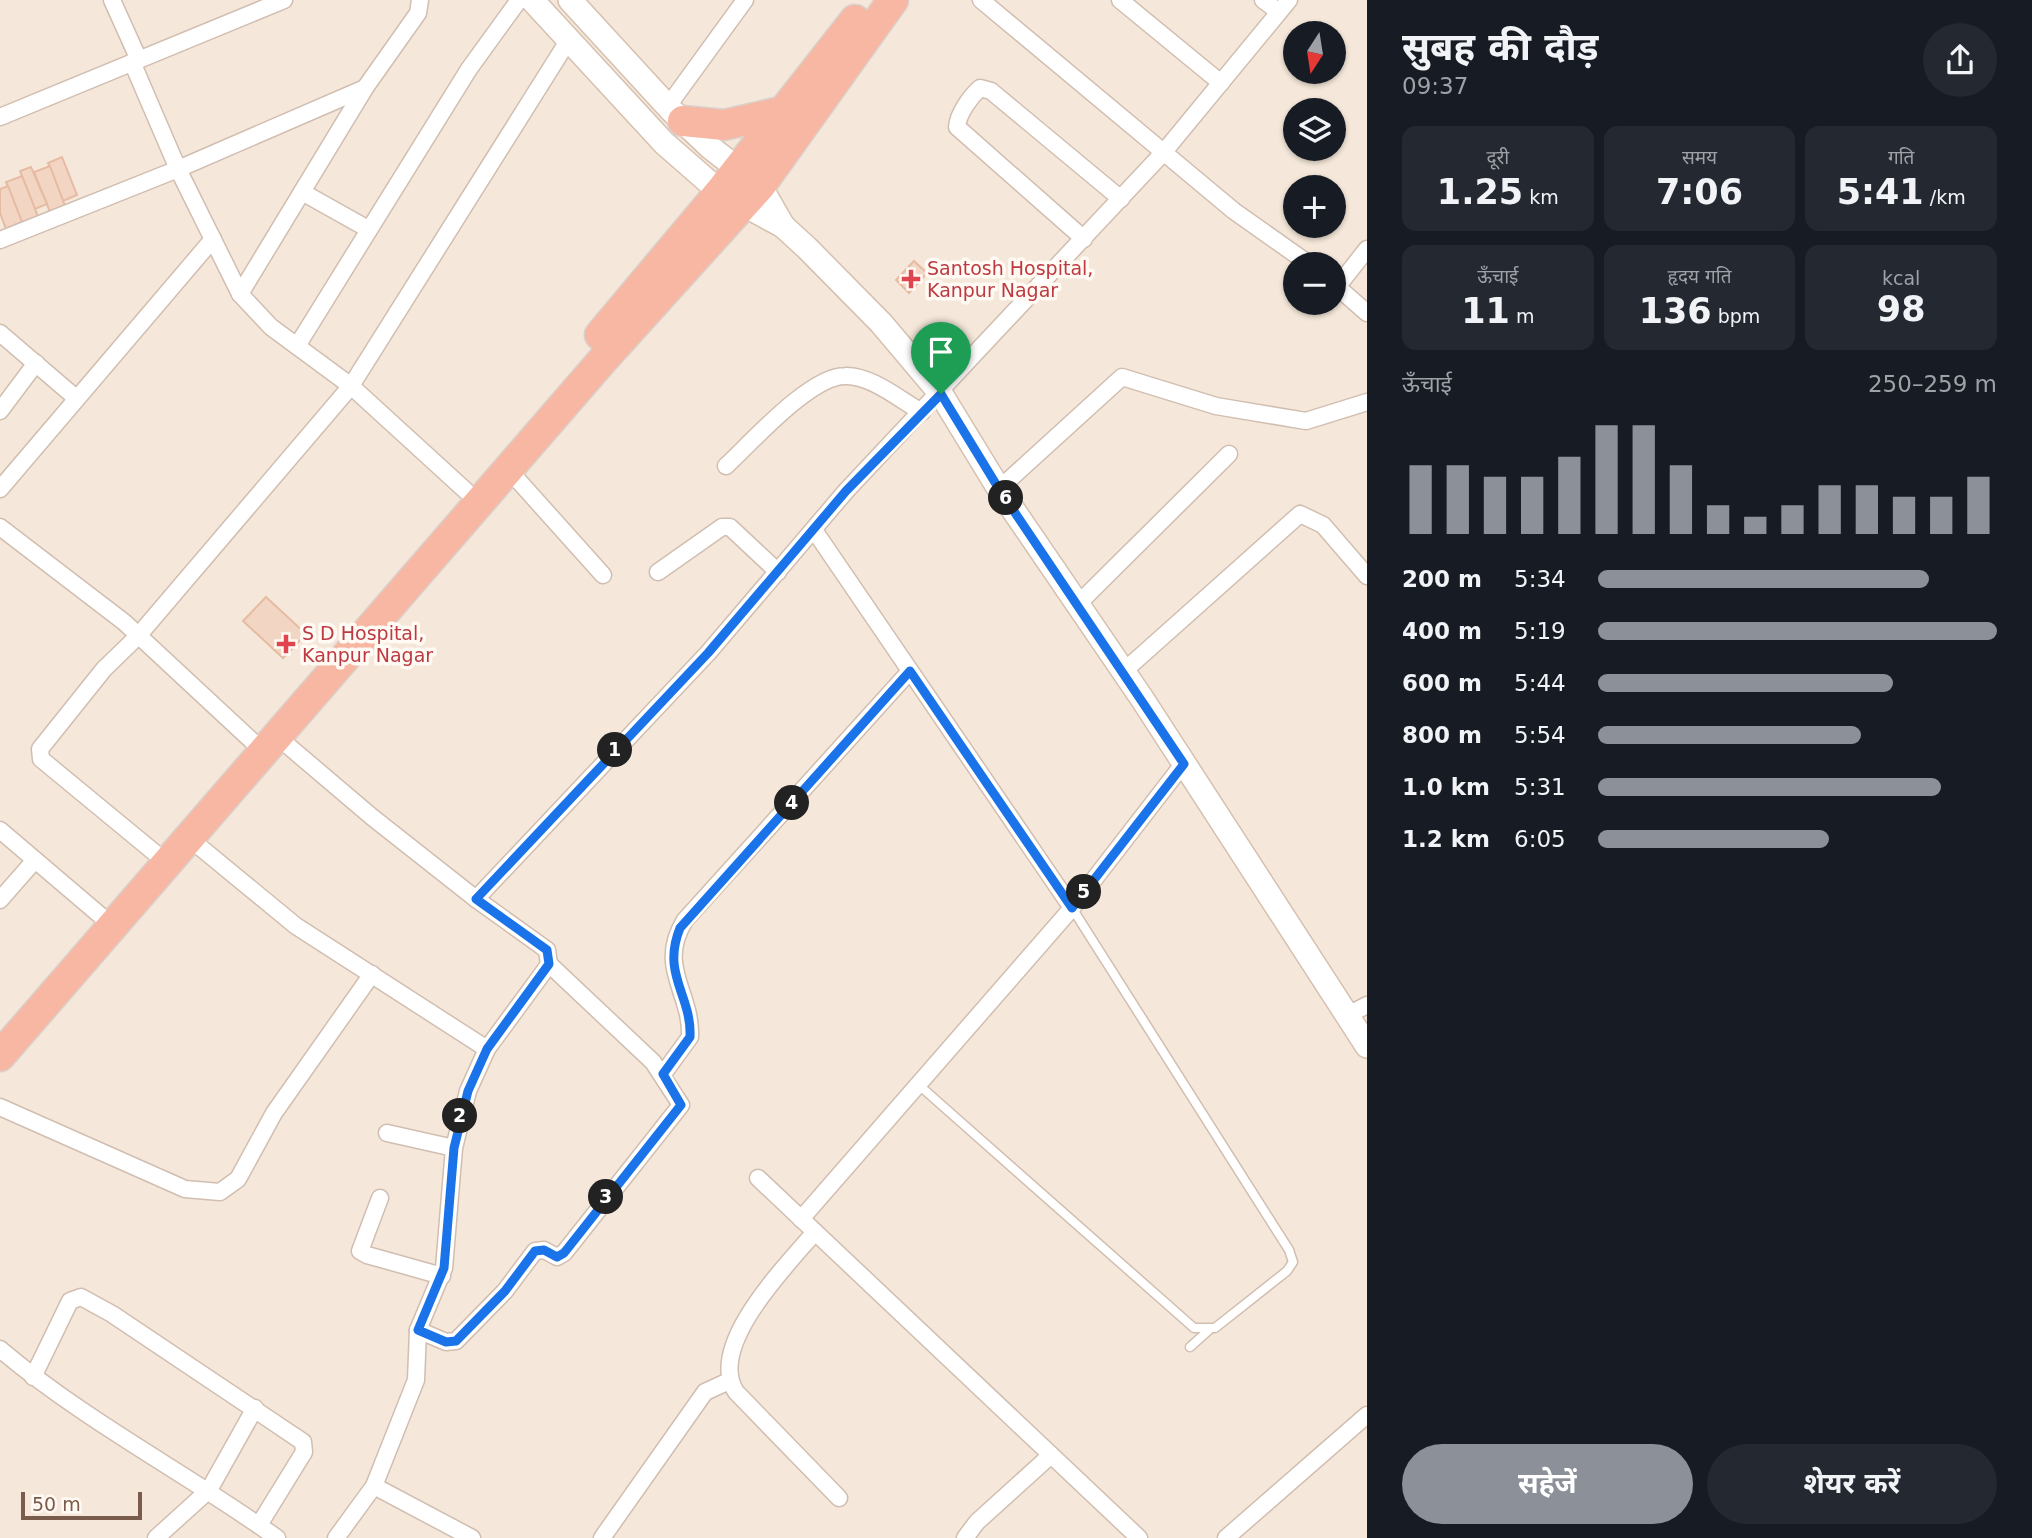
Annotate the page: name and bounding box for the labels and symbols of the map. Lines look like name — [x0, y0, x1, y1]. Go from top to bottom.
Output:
north arrow — [1283, 21, 1346, 84]
place label: Santosh Hospital, Kanpur Nagar — [927, 257, 1093, 301]
marker: Santosh Hospital, Kanpur Nagar — [901, 269, 921, 289]
pin — [911, 322, 971, 394]
pin: 6 — [988, 480, 1024, 516]
place label: S D Hospital, Kanpur Nagar — [302, 622, 433, 666]
marker: S D Hospital, Kanpur Nagar — [276, 634, 296, 654]
pin: 1 — [598, 732, 632, 768]
pin: 4 — [774, 786, 810, 820]
pin: 5 — [1066, 874, 1102, 910]
pin: 2 — [442, 1098, 477, 1134]
pin: 3 — [588, 1180, 624, 1214]
scale bar — [21, 1489, 142, 1521]

